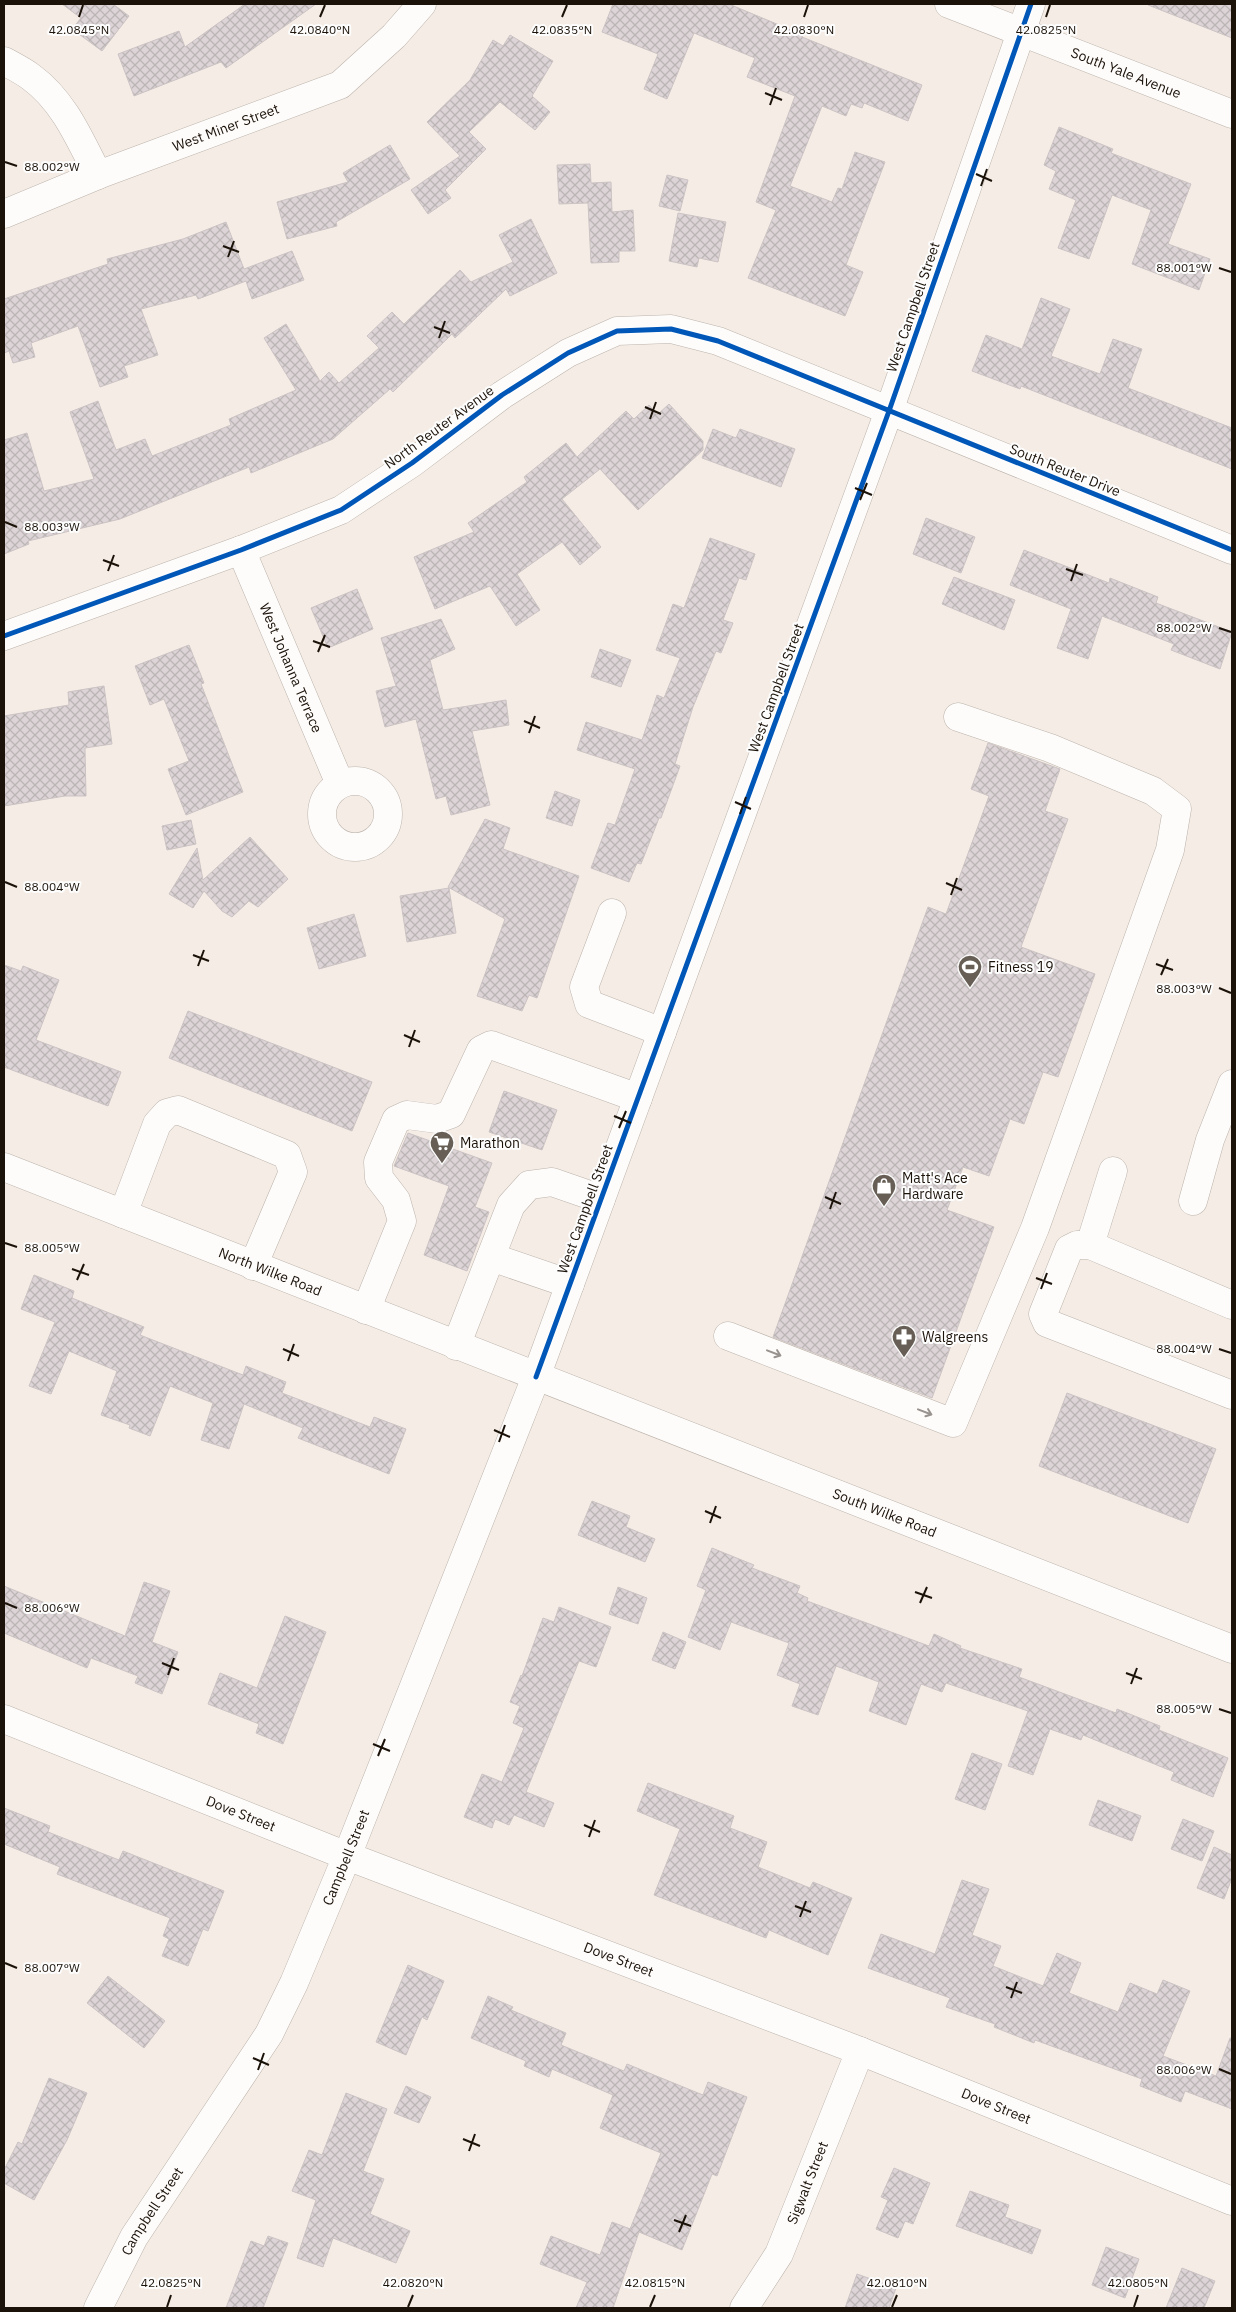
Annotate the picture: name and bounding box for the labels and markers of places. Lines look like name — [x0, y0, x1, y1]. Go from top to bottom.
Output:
sports icon: Fitness 19 — [957, 954, 983, 988]
place label: Fitness 19 — [988, 958, 1054, 976]
supermarket icon: Marathon — [429, 1130, 455, 1164]
place label: Marathon — [460, 1134, 520, 1152]
place label: Matt's Ace Hardware — [902, 1169, 968, 1203]
shop icon: Matt's Ace Hardware — [871, 1173, 897, 1207]
pharmacy icon: Walgreens — [891, 1324, 917, 1358]
place label: Walgreens — [922, 1328, 988, 1346]

